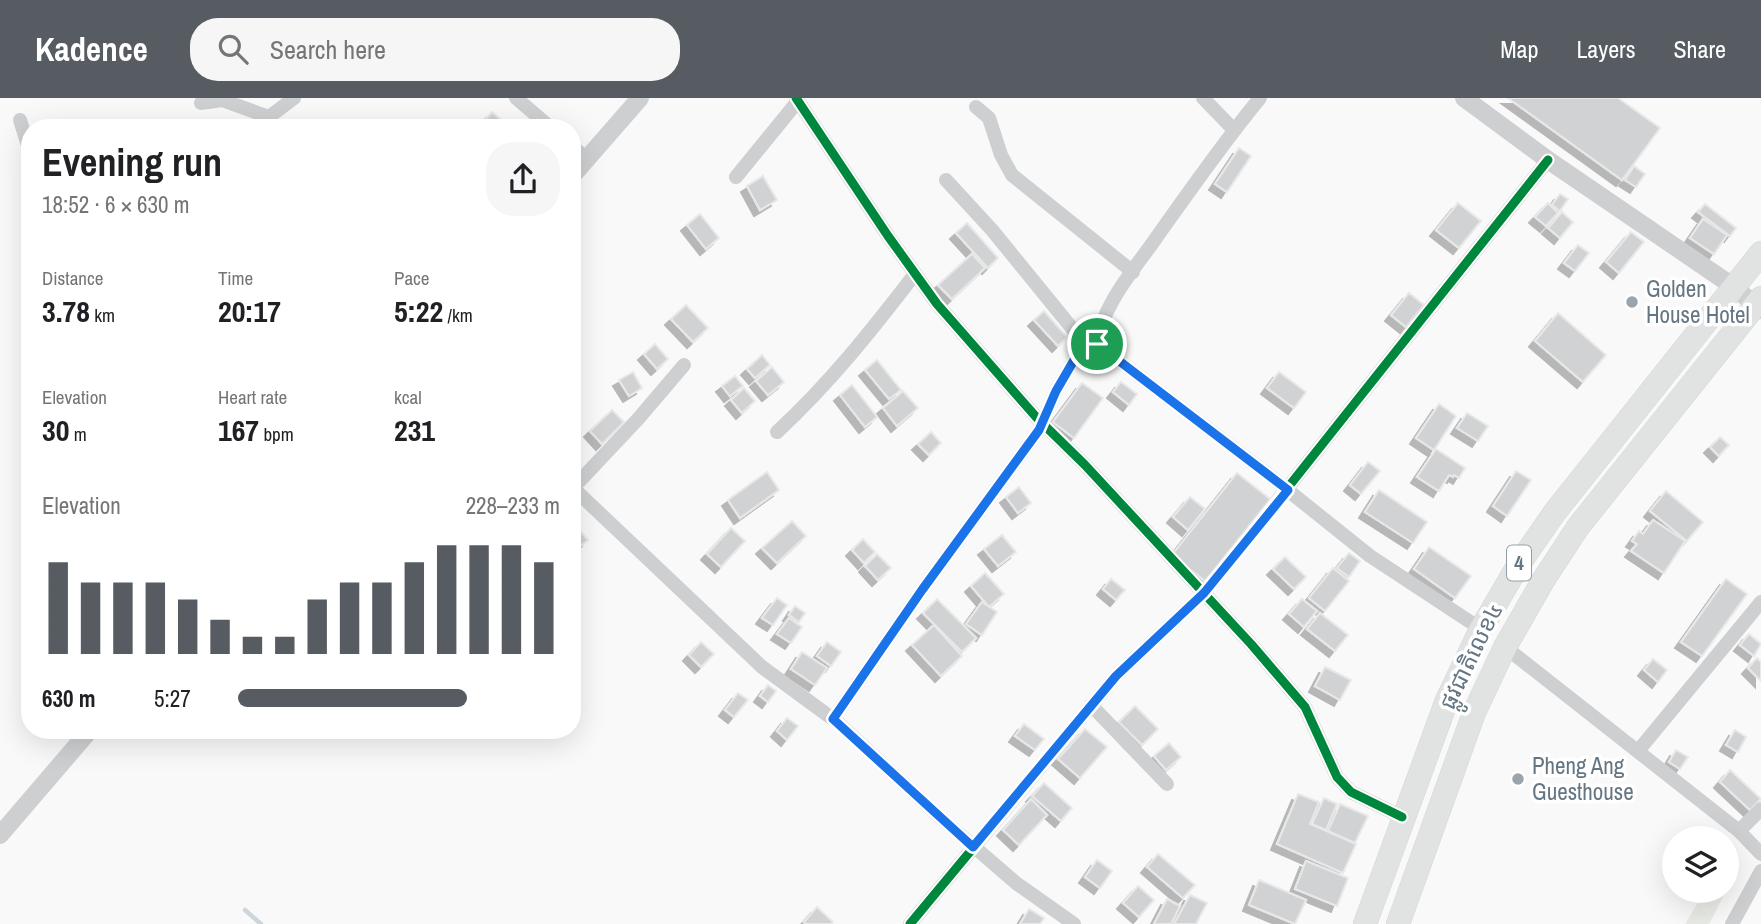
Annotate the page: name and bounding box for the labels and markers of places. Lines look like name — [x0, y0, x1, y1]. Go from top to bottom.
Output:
place label: Golden House Hotel — [1646, 273, 1750, 330]
marker: Golden House Hotel — [1624, 294, 1640, 310]
pin — [1067, 314, 1127, 374]
place label: Pheng Ang Guesthouse — [1532, 750, 1634, 807]
marker: Pheng Ang Guesthouse — [1510, 771, 1526, 787]

